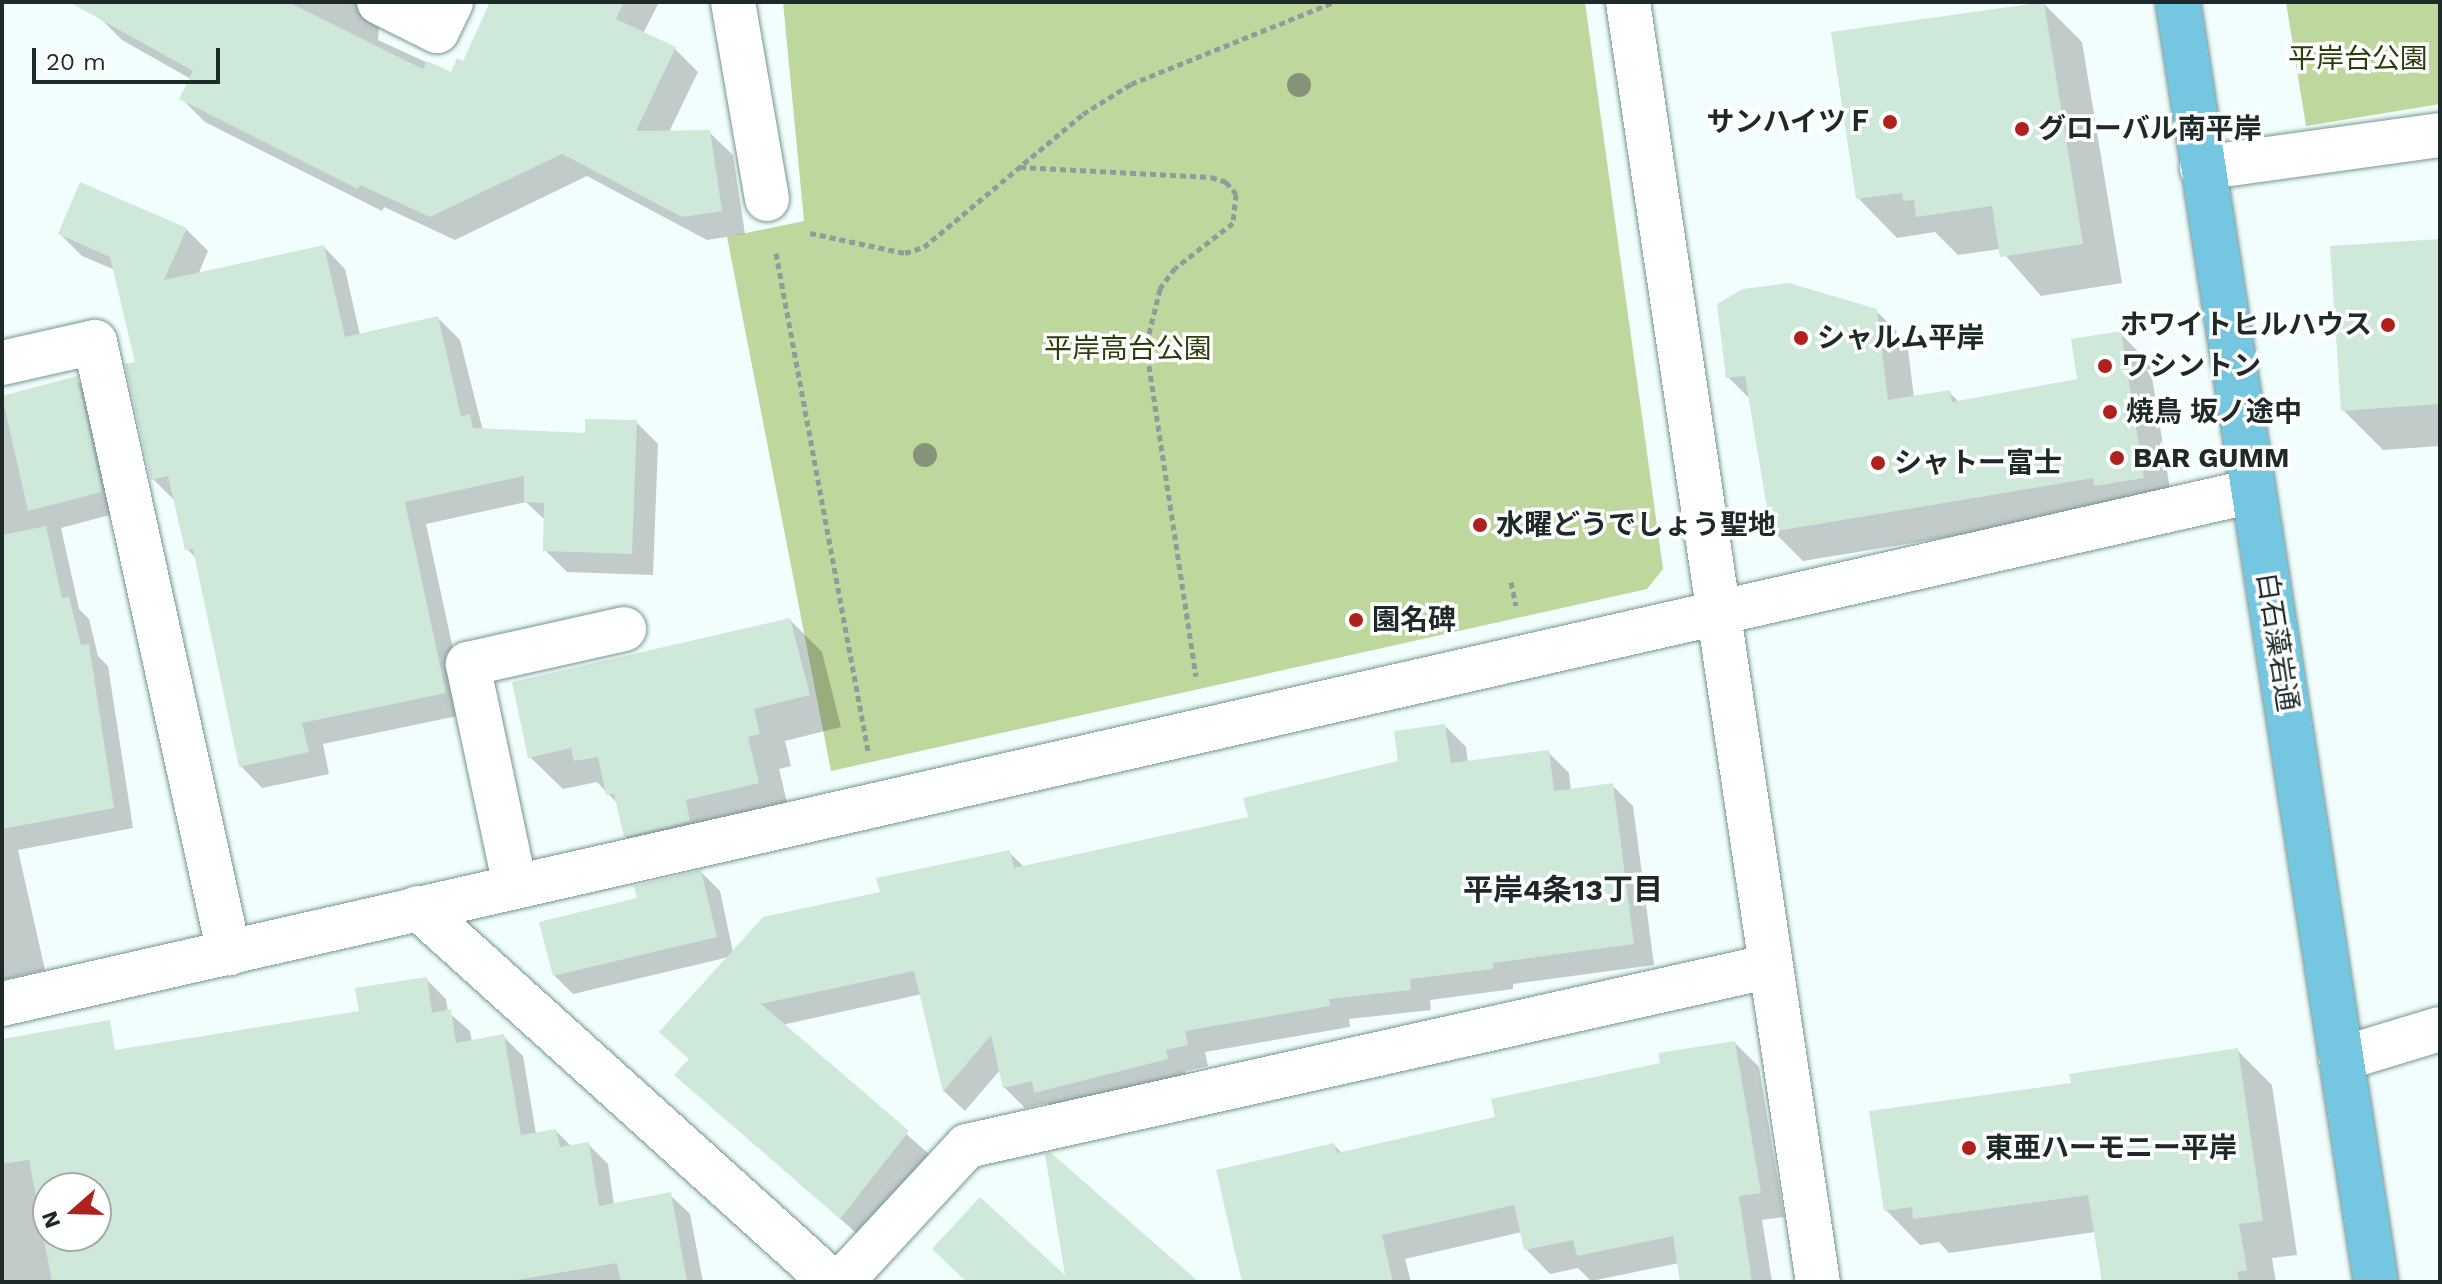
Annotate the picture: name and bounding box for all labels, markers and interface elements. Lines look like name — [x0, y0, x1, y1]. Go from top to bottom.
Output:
scale bar — [36, 32, 224, 82]
park label: 平岸台公園 — [2288, 42, 2428, 76]
text: 20 m — [46, 48, 106, 76]
place label: サンハイツＦ — [1706, 105, 1874, 139]
place label: グローバル南平岸 — [2038, 112, 2262, 146]
marker: サンハイツＦ — [1881, 113, 1899, 131]
marker: グローバル南平岸 — [2013, 120, 2031, 138]
place label: ホワイトヒルハウス — [2120, 308, 2372, 342]
marker: ホワイトヒルハウス — [2379, 316, 2397, 334]
place label: シャルム平岸 — [1817, 321, 1985, 355]
marker: シャルム平岸 — [1792, 329, 1810, 347]
park label: 平岸高台公園 — [1044, 332, 1212, 366]
place label: ワシントン — [2121, 349, 2261, 383]
marker: ワシントン — [2096, 357, 2114, 375]
place label: 焼鳥 坂ノ途中 — [2126, 395, 2302, 429]
marker: 焼鳥 坂ノ途中 — [2101, 403, 2119, 421]
place label: BAR GUMM — [2133, 441, 2289, 475]
place label: シャトー富士 — [1894, 446, 2062, 480]
marker: BAR GUMM — [2108, 449, 2126, 467]
marker: シャトー富士 — [1869, 454, 1887, 472]
place label: 水曜どうでしょう聖地 — [1496, 508, 1776, 542]
marker: 水曜どうでしょう聖地 — [1471, 516, 1489, 534]
street label: 白石藻岩通 — [2249, 570, 2305, 714]
place label: 園名碑 — [1372, 603, 1456, 637]
marker: 園名碑 — [1347, 611, 1365, 629]
district label: 平岸4条13丁目 — [1463, 872, 1663, 908]
place label: 東亜ハーモニー平岸 — [1985, 1131, 2237, 1165]
marker: 東亜ハーモニー平岸 — [1960, 1139, 1978, 1157]
north arrow — [32, 1172, 112, 1252]
text: N — [36, 1208, 65, 1232]

